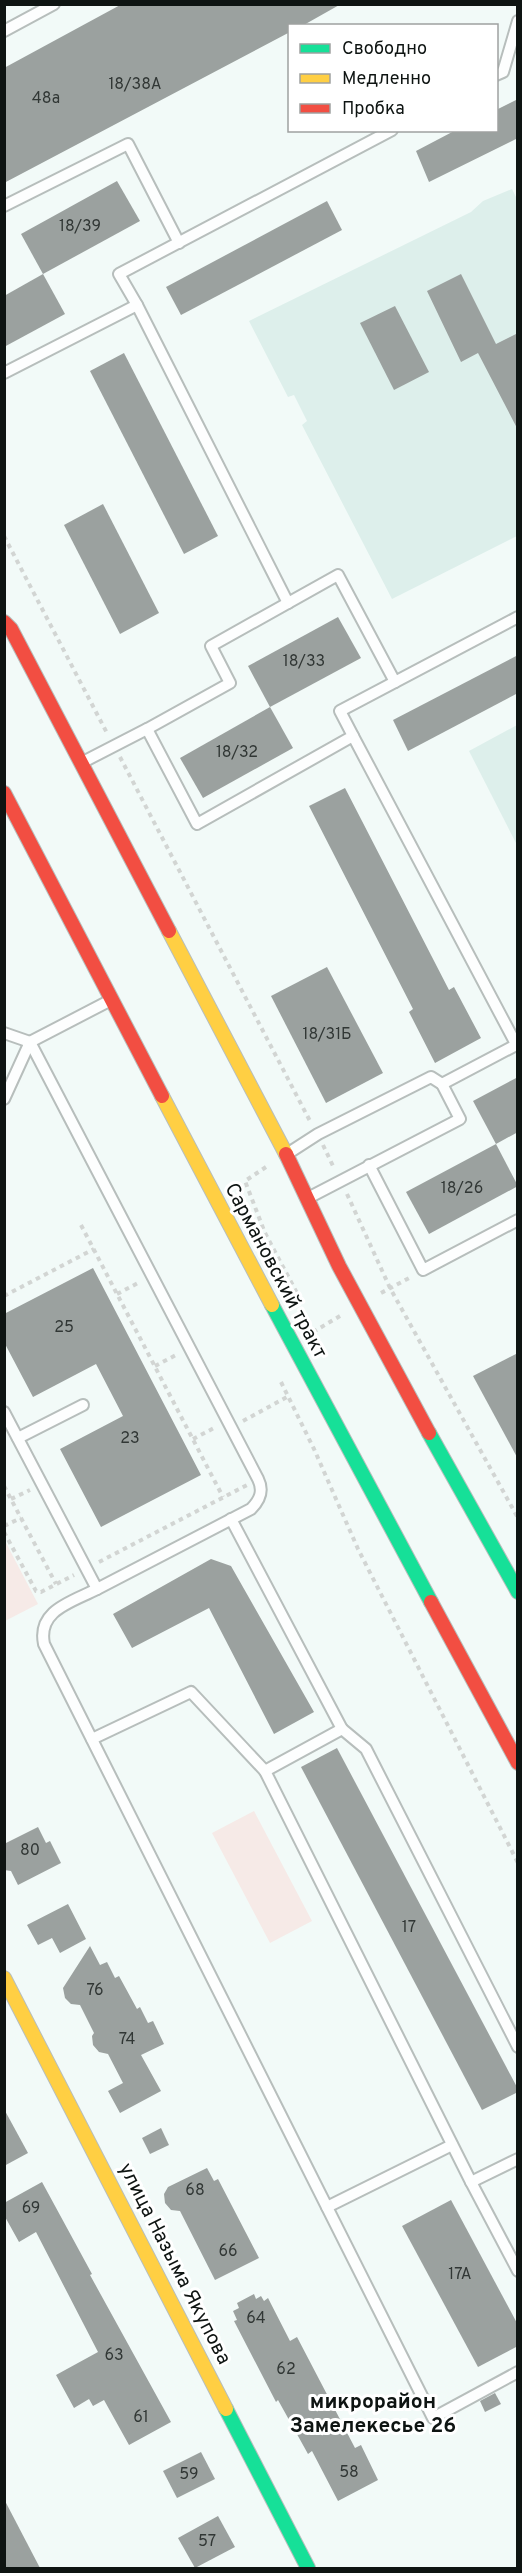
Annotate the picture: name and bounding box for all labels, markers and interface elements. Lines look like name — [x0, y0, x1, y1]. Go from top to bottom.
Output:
legend — [288, 24, 498, 132]
text: Свободно — [342, 38, 427, 61]
text: Медленно — [342, 68, 431, 91]
house number: 18/38А — [108, 75, 162, 95]
house number: 48а — [32, 89, 60, 109]
text: Пробка — [342, 98, 405, 121]
house number: 18/39 — [59, 217, 101, 237]
house number: 18/33 — [283, 652, 325, 672]
house number: 18/32 — [216, 743, 258, 763]
house number: 18/31Б — [302, 1025, 352, 1045]
street label: Сармановский тракт — [218, 1179, 332, 1363]
house number: 18/26 — [441, 1179, 483, 1199]
house number: 25 — [54, 1318, 74, 1338]
house number: 23 — [120, 1429, 140, 1449]
house number: 80 — [20, 1841, 40, 1861]
house number: 17 — [402, 1918, 416, 1938]
house number: 76 — [86, 1981, 104, 2001]
house number: 74 — [119, 2030, 135, 2050]
street label: улица Назыма Якупова — [112, 2159, 236, 2369]
house number: 68 — [185, 2181, 205, 2201]
house number: 69 — [22, 2199, 40, 2219]
house number: 66 — [218, 2242, 238, 2262]
house number: 17А — [448, 2265, 472, 2285]
house number: 64 — [246, 2309, 266, 2329]
house number: 63 — [104, 2346, 124, 2366]
house number: 62 — [276, 2360, 296, 2380]
district label: микрорайон Замелекесье 26 — [290, 2389, 456, 2440]
house number: 61 — [133, 2408, 149, 2428]
house number: 58 — [339, 2463, 359, 2483]
house number: 59 — [179, 2465, 199, 2485]
house number: 57 — [198, 2532, 216, 2552]

